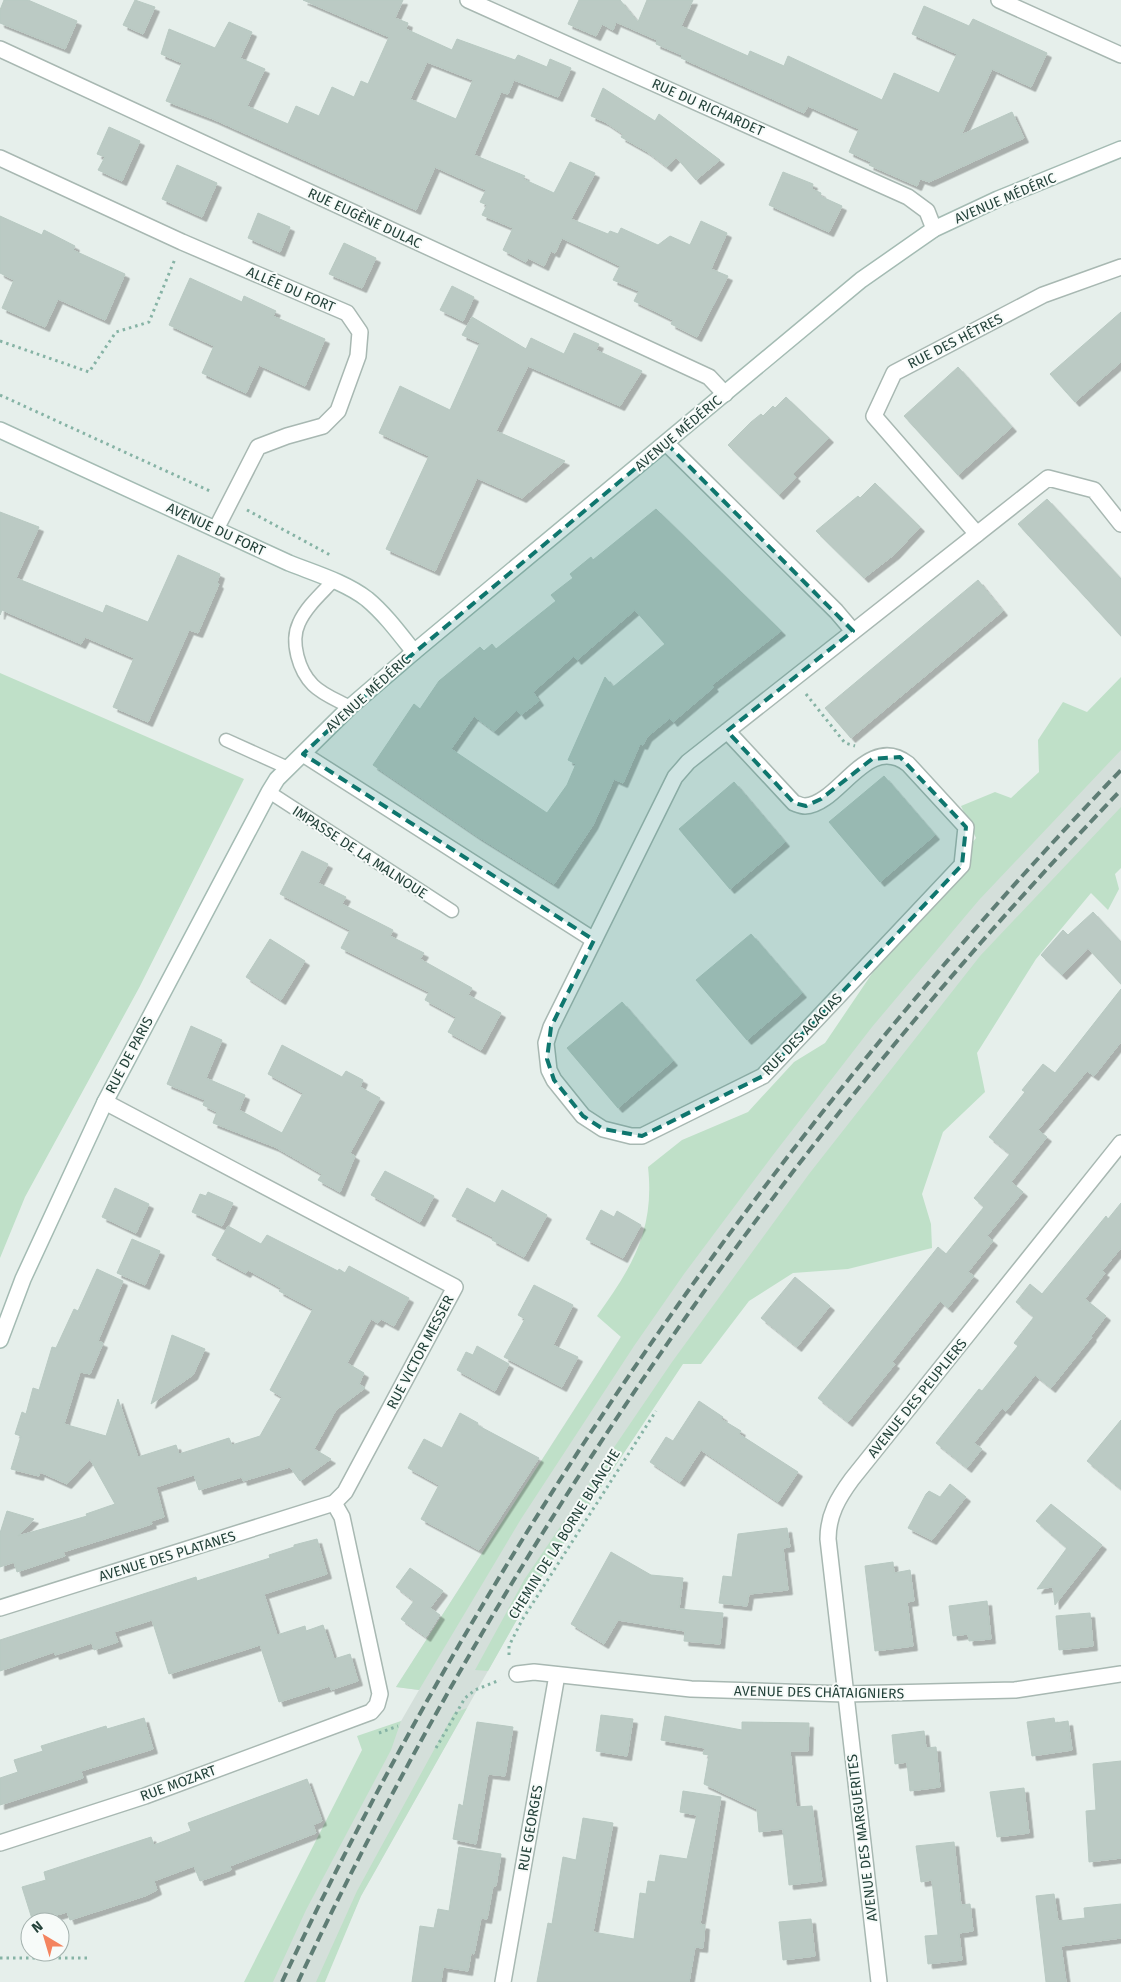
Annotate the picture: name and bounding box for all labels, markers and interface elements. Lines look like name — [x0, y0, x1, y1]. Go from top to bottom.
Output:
street label: RUE DU RICHARDET — [649, 75, 767, 140]
street label: AVENUE MÉDÉRIC — [952, 168, 1059, 227]
street label: RUE EUGÈNE DULAC — [305, 184, 425, 252]
street label: ALLÉE DU FORT — [244, 262, 339, 316]
street label: RUE DES HÊTRES — [904, 309, 1006, 373]
street label: AVENUE MÉDÉRIC — [631, 391, 725, 475]
street label: AVENUE DU FORT — [164, 499, 268, 560]
street label: AVENUE MÉDÉRIC — [322, 650, 414, 736]
street label: IMPASSE DE LA MALNOUE — [289, 802, 430, 902]
street label: RUE DES ACACIAS — [759, 989, 846, 1079]
street label: RUE DE PARIS — [102, 1014, 157, 1097]
street label: RUE VICTOR MESSER — [383, 1292, 458, 1412]
street label: AVENUE DES PEUPLIERS — [864, 1335, 971, 1461]
street label: CHEMIN DE LA BORNE BLANCHE — [505, 1446, 624, 1622]
street label: AVENUE DES PLATANES — [97, 1527, 238, 1585]
street label: AVENUE DES CHÂTAIGNIERS — [734, 1682, 905, 1702]
street label: AVENUE DES MARGUERITES — [844, 1753, 881, 1923]
street label: RUE MOZART — [138, 1762, 219, 1805]
street label: RUE GEORGES — [515, 1783, 546, 1872]
north arrow — [20, 1912, 70, 1962]
text: N — [28, 1918, 46, 1937]

